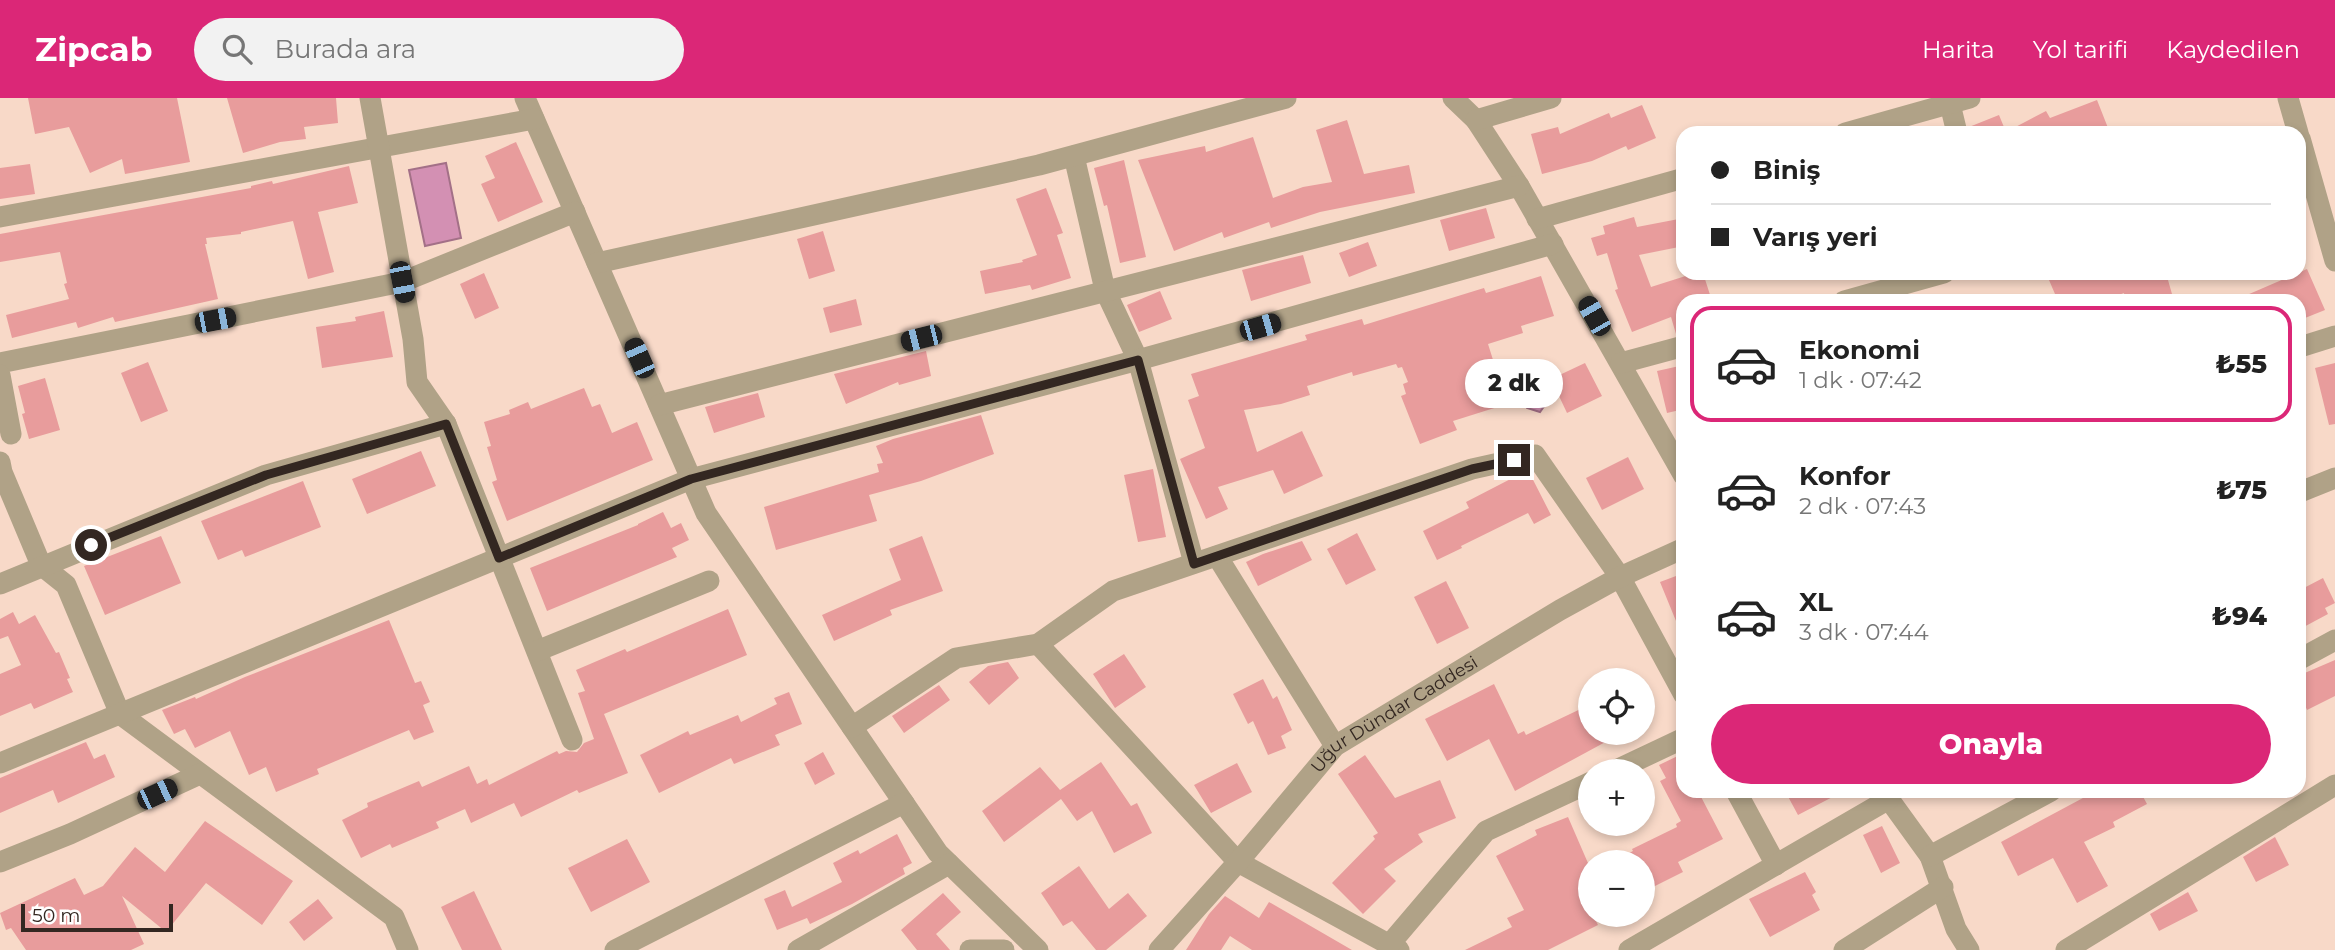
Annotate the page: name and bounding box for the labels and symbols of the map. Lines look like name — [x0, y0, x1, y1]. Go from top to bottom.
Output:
car — [388, 259, 417, 305]
car — [1575, 293, 1614, 339]
car — [193, 306, 238, 334]
car — [1237, 311, 1284, 343]
car — [899, 323, 944, 353]
car — [621, 335, 658, 381]
callout: 2 dk — [1465, 358, 1563, 408]
route end — [1498, 444, 1530, 476]
route start — [75, 529, 107, 561]
street label: Uğur Dündar Caddesi — [1306, 651, 1482, 778]
car — [134, 776, 181, 812]
scale bar — [21, 901, 173, 933]

